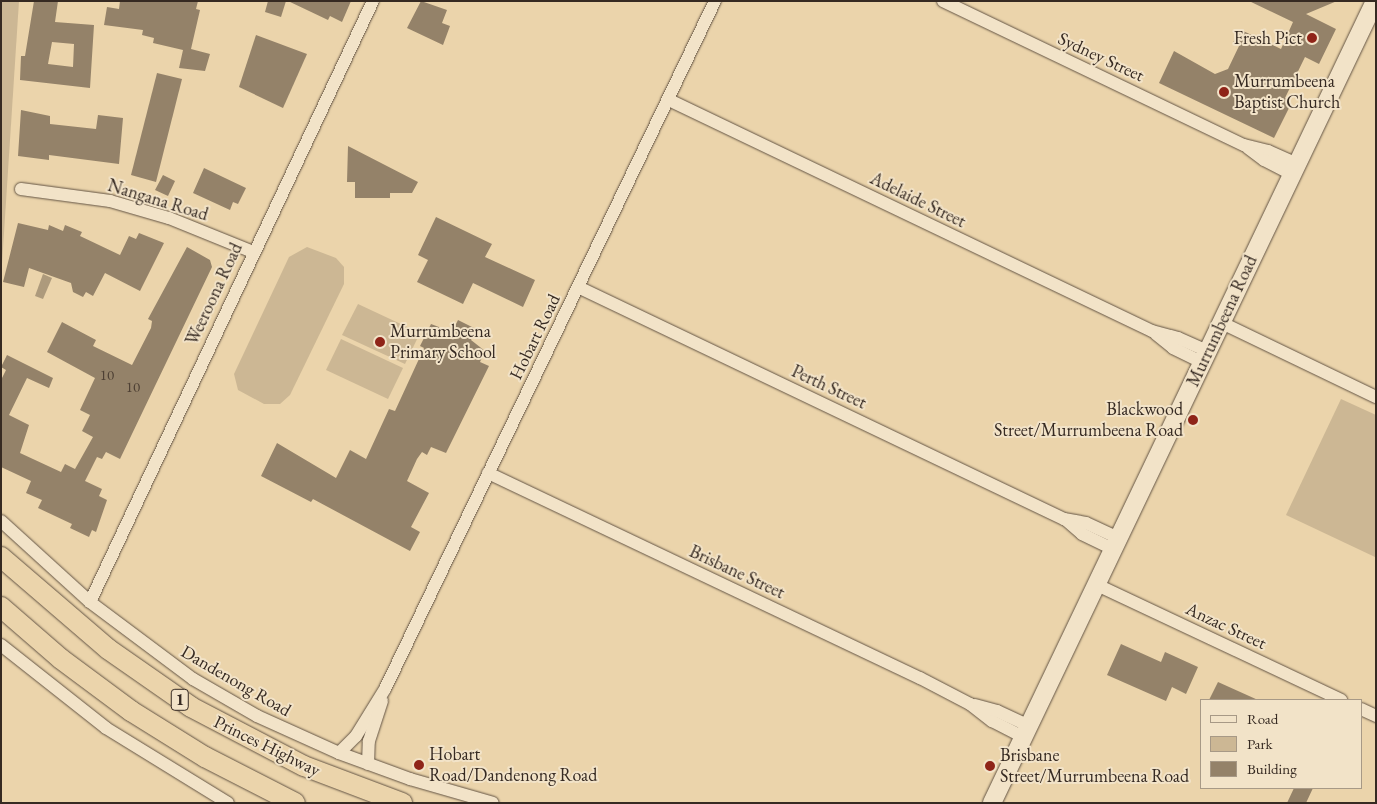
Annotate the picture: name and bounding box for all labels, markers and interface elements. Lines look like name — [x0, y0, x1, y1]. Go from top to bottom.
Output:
place label: Fresh Pict — [1234, 27, 1302, 49]
street label: Sydney Street — [1055, 28, 1147, 86]
marker: Fresh Pict — [1306, 32, 1318, 44]
place label: Murrumbeena Baptist Church — [1234, 71, 1340, 114]
marker: Murrumbeena Baptist Church — [1218, 86, 1230, 98]
street label: Adelaide Street — [867, 168, 969, 232]
street label: Nangana Road — [105, 174, 211, 226]
street label: Weeroona Road — [181, 239, 247, 349]
street label: Murrumbeena Road — [1182, 252, 1262, 390]
street label: Hobart Road — [505, 291, 565, 383]
place label: Murrumbeena Primary School — [390, 321, 496, 364]
marker: Murrumbeena Primary School — [374, 336, 386, 348]
street label: Perth Street — [788, 360, 870, 414]
house number: 10 — [100, 366, 114, 384]
house number: 10 — [126, 378, 140, 396]
place label: Blackwood Street/Murrumbeena Road — [994, 399, 1183, 442]
marker: Blackwood Street/Murrumbeena Road — [1187, 414, 1199, 426]
street label: Brisbane Street — [686, 541, 788, 603]
street label: Anzac Street — [1182, 598, 1270, 654]
street label: Dandenong Road — [177, 641, 295, 721]
road number: 1 — [170, 686, 190, 714]
legend — [1200, 699, 1362, 789]
text: Road — [1247, 709, 1278, 728]
street label: Princes Highway — [210, 711, 324, 781]
text: Park — [1247, 734, 1273, 753]
place label: Hobart Road/Dandenong Road — [429, 744, 597, 786]
place label: Brisbane Street/Murrumbeena Road — [1000, 745, 1189, 788]
marker: Hobart Road/Dandenong Road — [413, 759, 425, 771]
text: Building — [1247, 759, 1297, 778]
marker: Brisbane Street/Murrumbeena Road — [984, 760, 996, 772]

